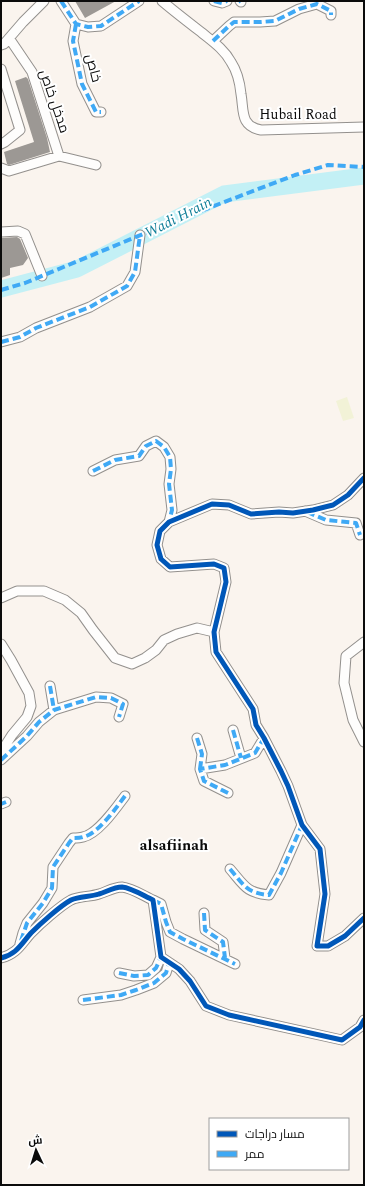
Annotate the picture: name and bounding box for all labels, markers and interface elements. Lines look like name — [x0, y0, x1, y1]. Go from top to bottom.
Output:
street label: خاص — [80, 52, 107, 85]
street label: مدخل خاص — [34, 66, 75, 136]
street label: Hubail Road — [259, 104, 337, 125]
water label: Wadi Hrain — [141, 191, 216, 244]
district label: alsafiinah — [140, 834, 208, 857]
legend — [209, 1118, 349, 1170]
text: مسار دراجات — [245, 1125, 305, 1144]
north arrow — [16, 1130, 56, 1170]
text: ش — [28, 1132, 43, 1149]
text: ممر — [244, 1145, 264, 1164]

